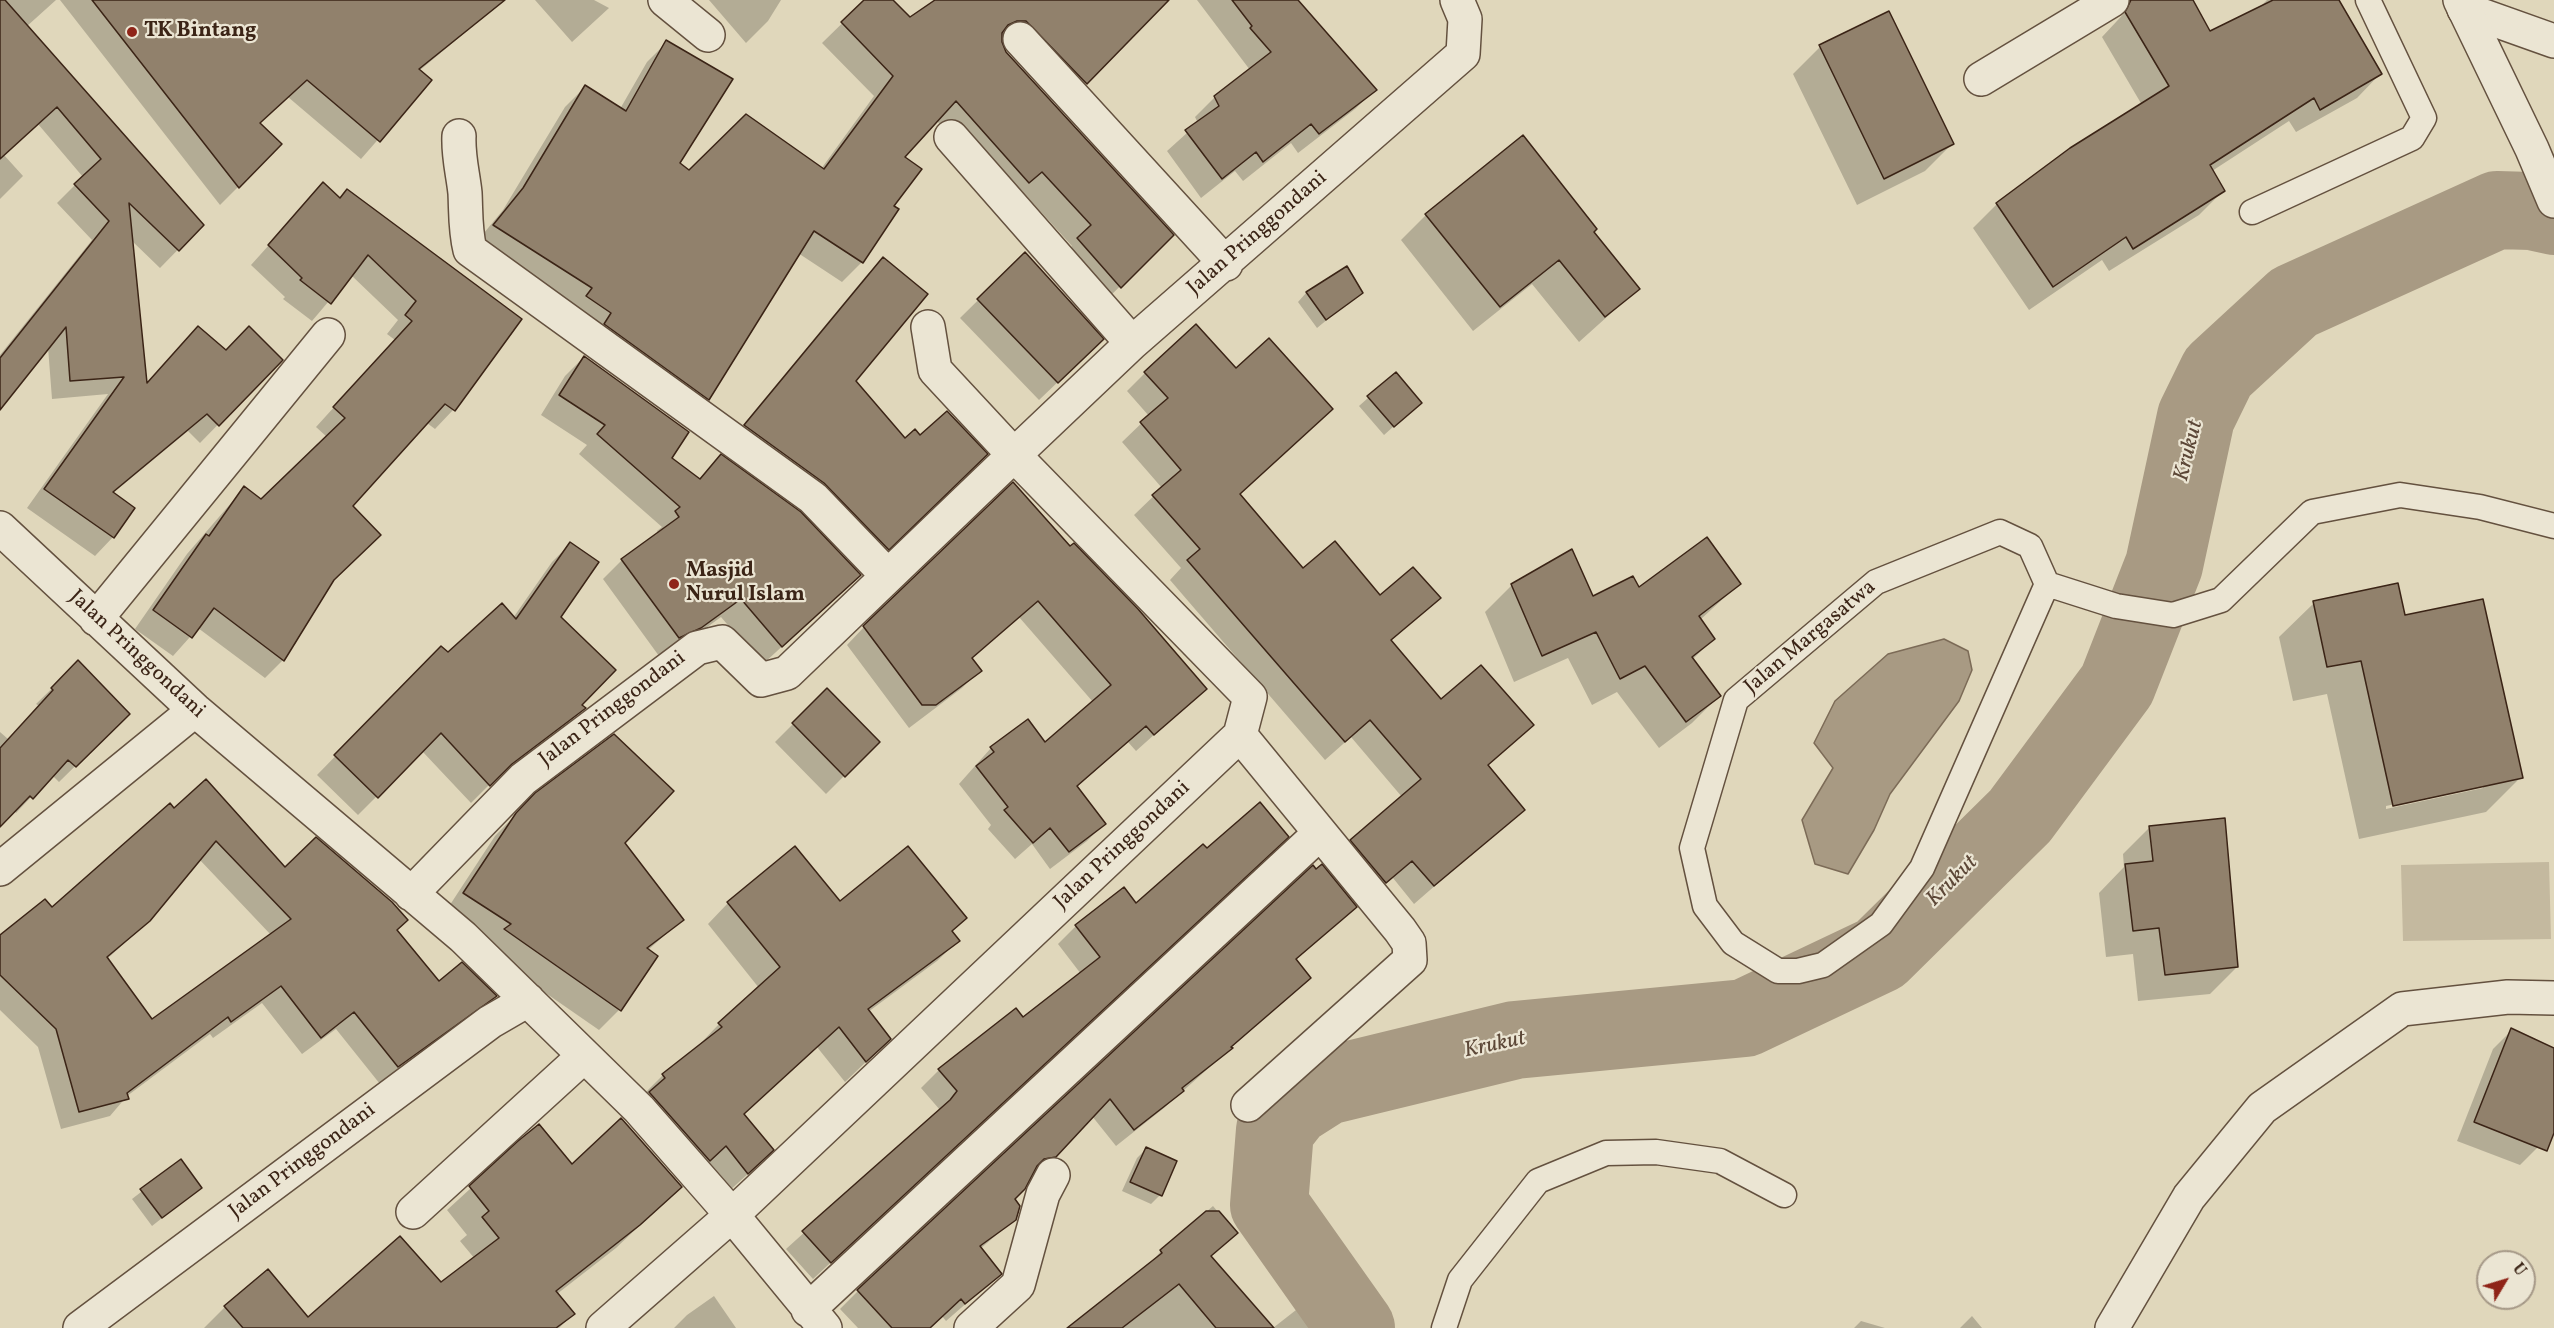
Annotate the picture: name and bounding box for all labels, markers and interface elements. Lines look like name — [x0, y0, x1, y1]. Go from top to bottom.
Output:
place label: TK Bintang — [144, 19, 257, 45]
marker: TK Bintang — [125, 25, 139, 39]
street label: Jalan Pringgondani — [1183, 166, 1333, 302]
water label: Krukut — [2170, 418, 2210, 484]
place label: Masjid Nurul Islam — [686, 559, 805, 609]
street label: Jalan Margasatwa — [1740, 576, 1882, 700]
marker: Masjid Nurul Islam — [667, 577, 681, 591]
street label: Jalan Pringgondani — [63, 585, 209, 725]
street label: Jalan Pringgondani — [535, 647, 691, 773]
street label: Jalan Pringgondani — [1050, 776, 1196, 916]
water label: Krukut — [1922, 851, 1984, 913]
water label: Krukut — [1462, 1027, 1528, 1065]
street label: Jalan Pringgondani — [225, 1099, 381, 1225]
north arrow — [2476, 1250, 2536, 1310]
text: U — [2507, 1259, 2531, 1281]

